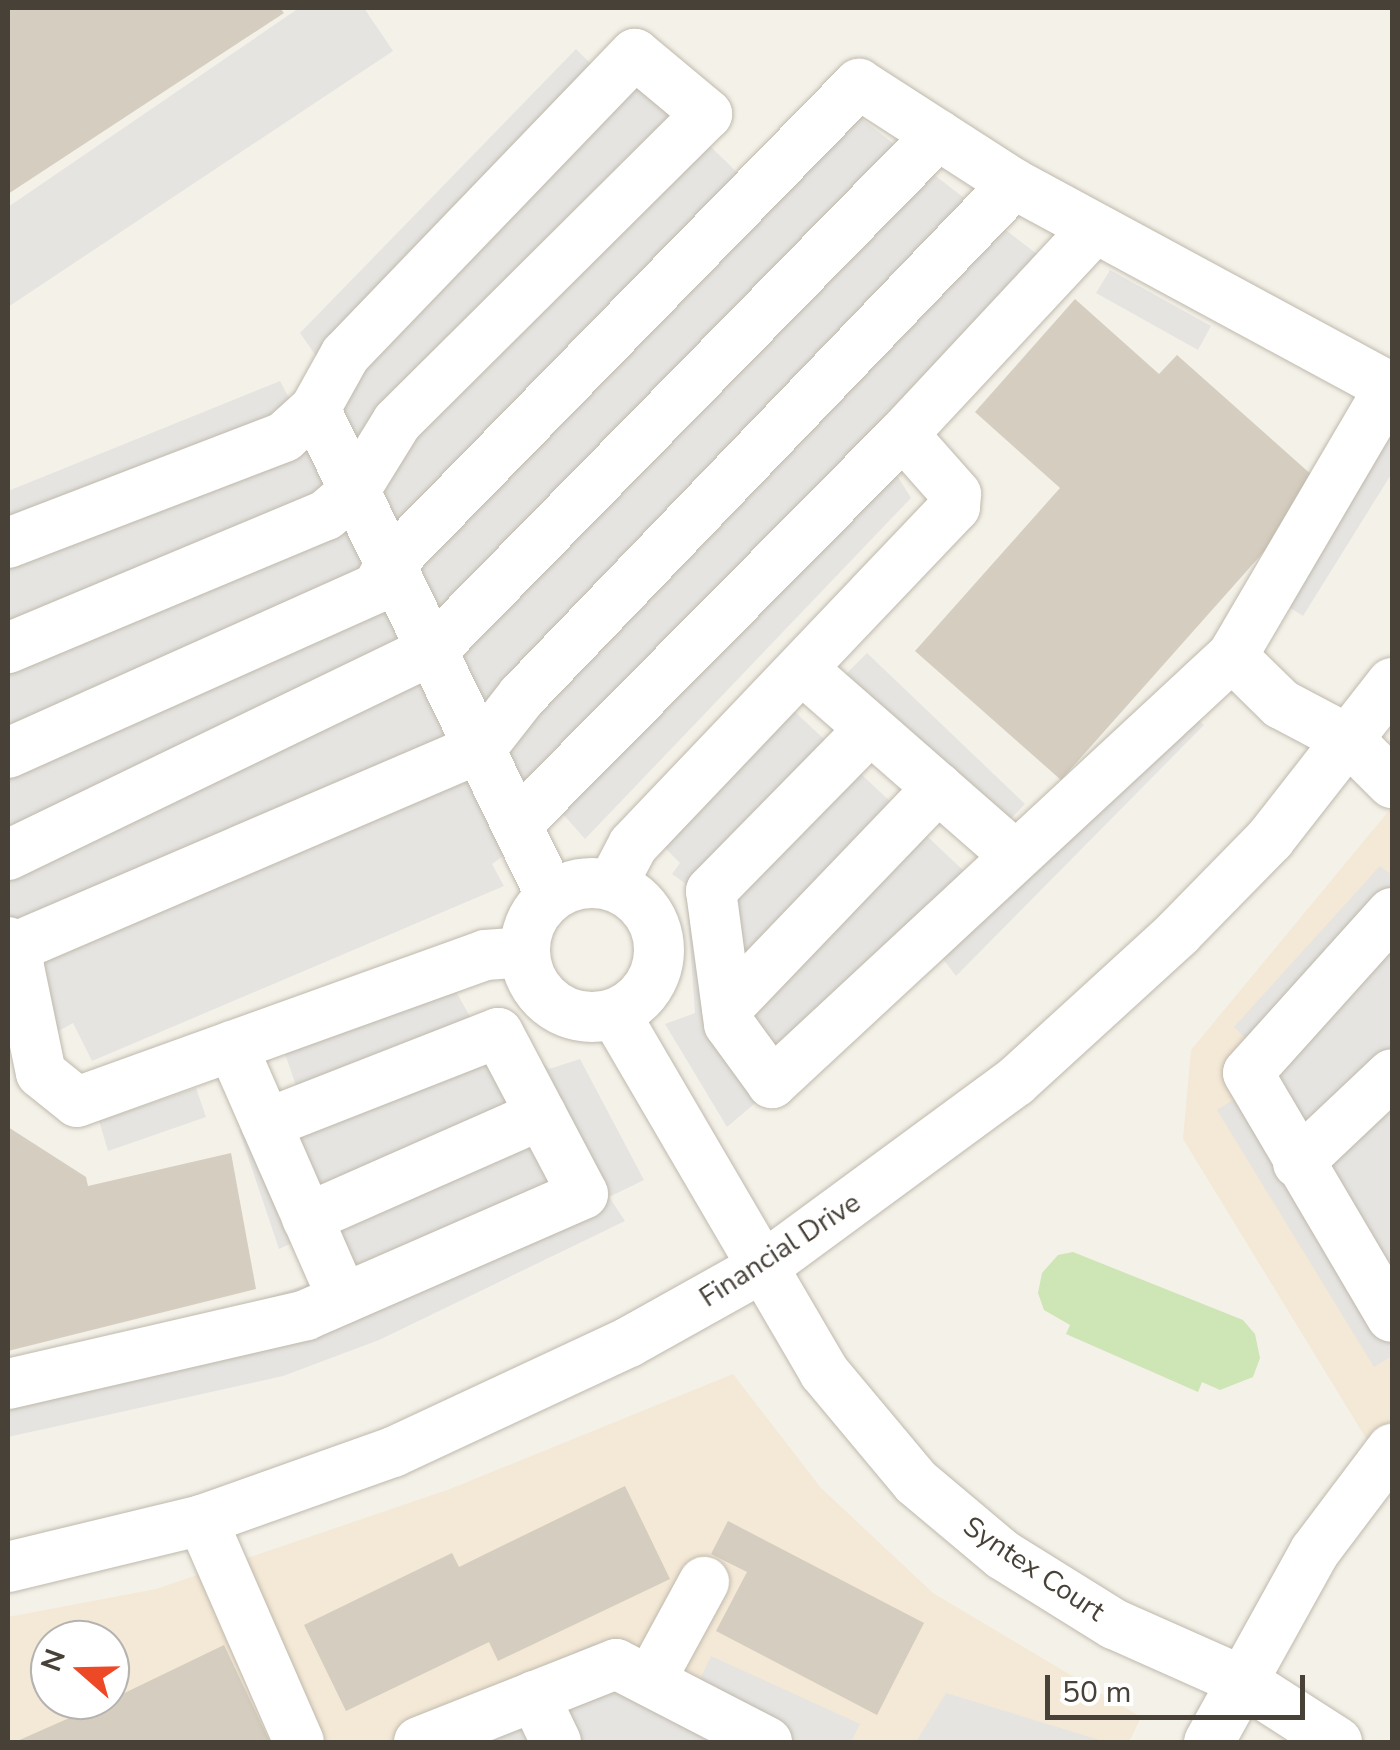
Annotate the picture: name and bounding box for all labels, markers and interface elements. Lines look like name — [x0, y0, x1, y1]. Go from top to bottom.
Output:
street label: Financial Drive — [693, 1186, 867, 1314]
street label: Syntex Court — [957, 1509, 1111, 1629]
north arrow — [30, 1620, 130, 1720]
text: N — [32, 1644, 75, 1677]
scale bar — [1050, 1655, 1310, 1717]
text: 50 m — [1062, 1672, 1131, 1713]

